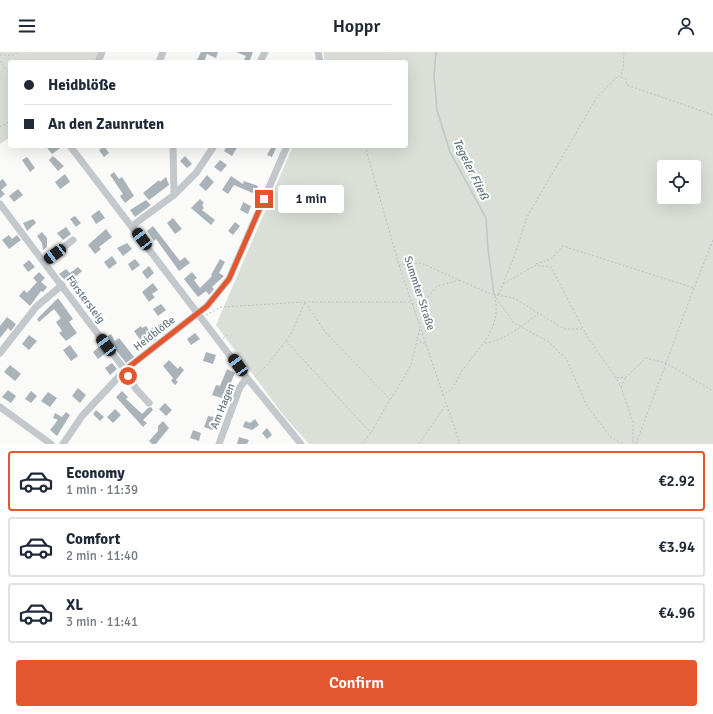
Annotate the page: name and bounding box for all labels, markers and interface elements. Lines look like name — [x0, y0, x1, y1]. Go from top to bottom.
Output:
icon: menu — [16, 15, 38, 37]
text: Hoppr — [333, 15, 380, 37]
icon: person — [675, 15, 697, 37]
text: Heidblöße — [48, 76, 116, 94]
text: An den Zaunruten — [48, 115, 164, 133]
water label: Tegeler Fließ — [449, 136, 492, 204]
map controls — [657, 160, 701, 204]
button: locate — [657, 160, 701, 204]
callout: 1 min — [278, 185, 344, 213]
route end — [255, 190, 273, 208]
text: 1 min — [295, 191, 327, 207]
car — [130, 226, 154, 252]
car — [42, 242, 68, 266]
street label: Summter Straße — [401, 254, 438, 332]
street label: Förstersteig — [64, 273, 108, 326]
street label: Heidblöße — [131, 313, 178, 354]
car — [94, 332, 118, 358]
car — [226, 352, 250, 378]
route start — [119, 367, 137, 385]
street label: Am Hagen — [207, 381, 238, 431]
icon: car — [18, 463, 54, 499]
text: Economy — [66, 464, 125, 482]
text: €2.92 — [658, 472, 695, 490]
text: 1 min · 11:39 — [66, 482, 138, 498]
icon: car — [18, 529, 54, 565]
text: Comfort — [66, 530, 120, 548]
text: €3.94 — [658, 538, 695, 556]
text: 2 min · 11:40 — [66, 548, 138, 564]
icon: car — [18, 595, 54, 631]
text: XL — [66, 596, 83, 614]
text: €4.96 — [658, 604, 695, 622]
text: 3 min · 11:41 — [66, 614, 138, 630]
button: Confirm — [16, 660, 697, 706]

